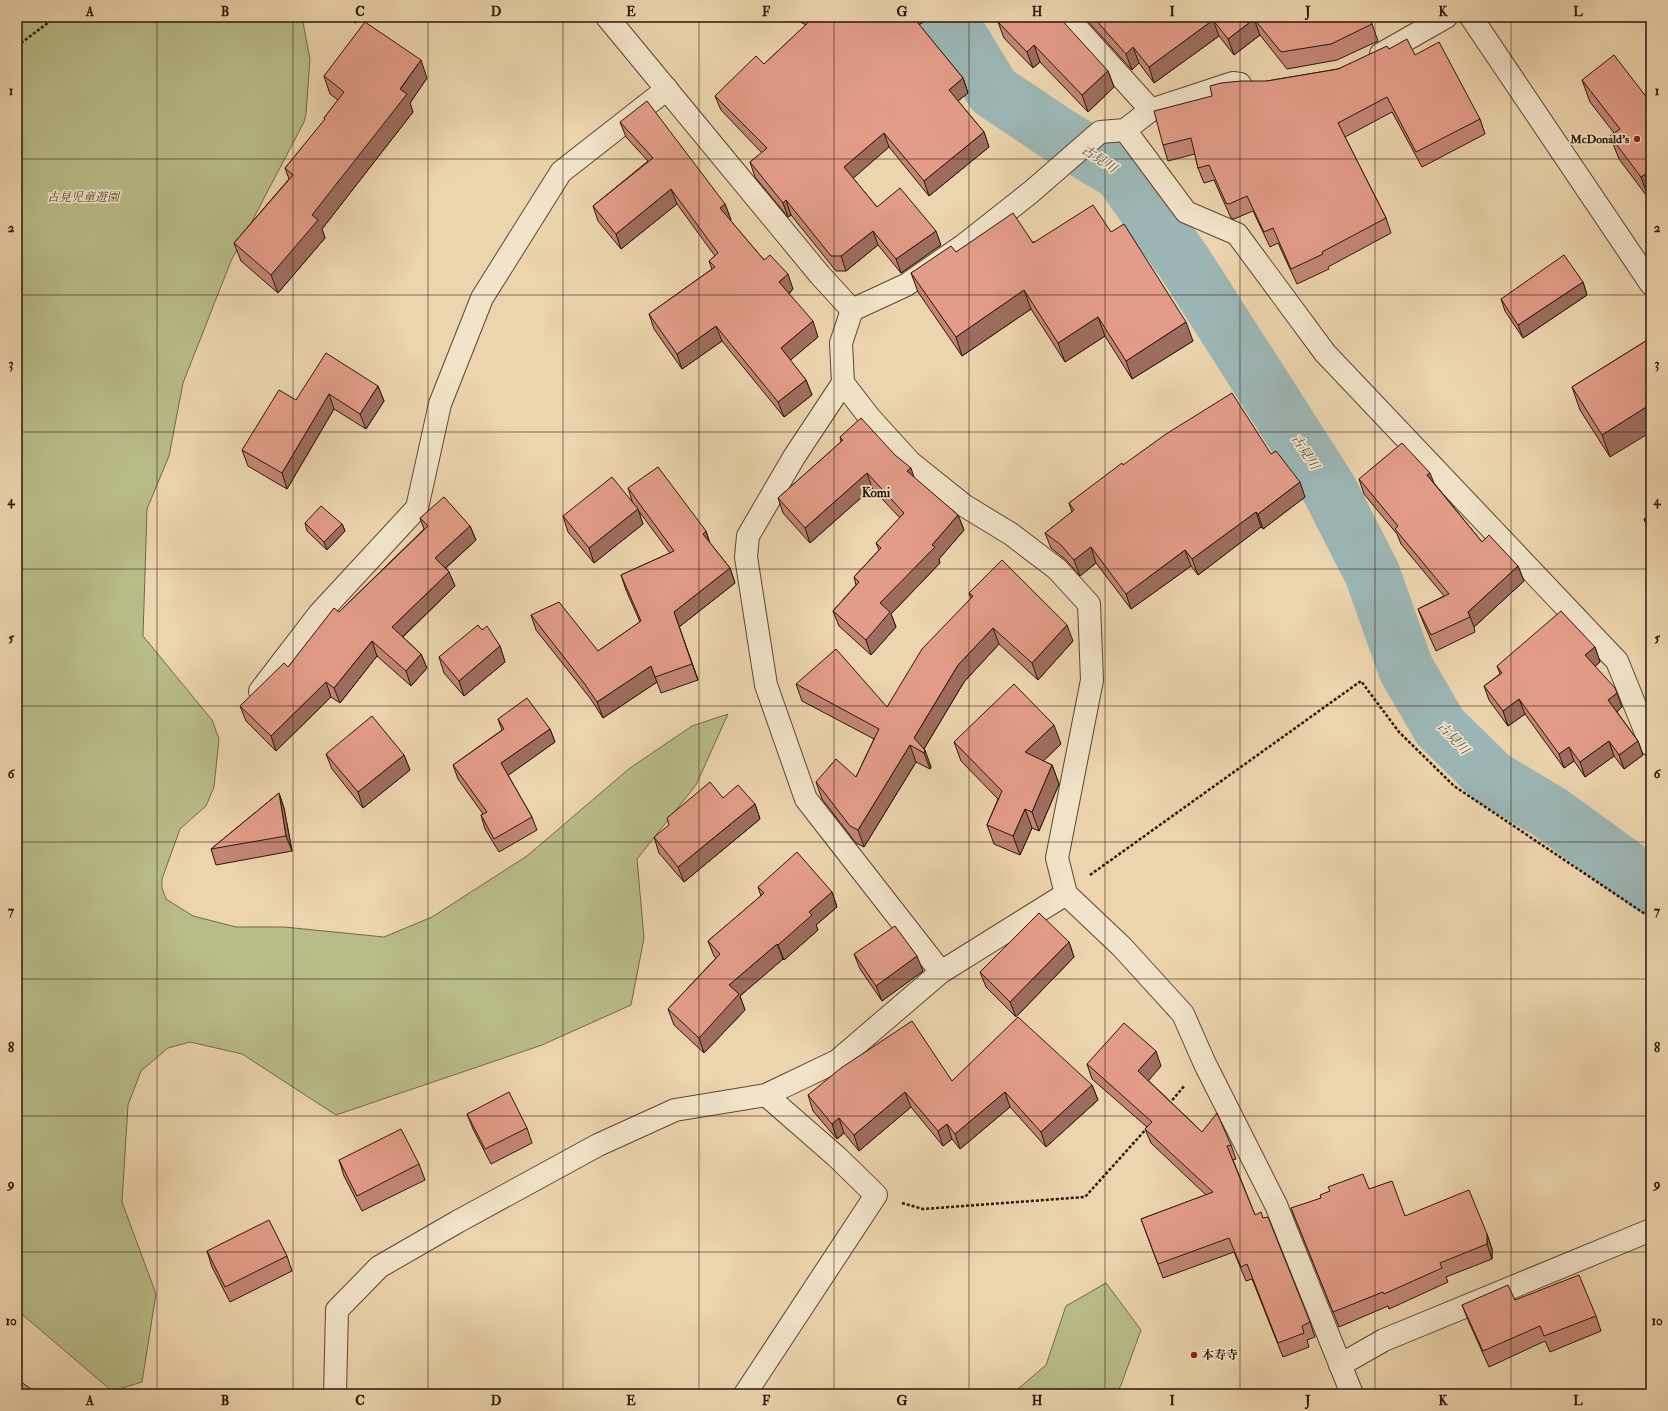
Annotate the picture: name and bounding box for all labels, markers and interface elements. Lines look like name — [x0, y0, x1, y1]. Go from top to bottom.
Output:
text: A — [85, 4, 95, 20]
text: B — [221, 4, 229, 20]
text: C — [355, 4, 365, 20]
text: D — [491, 4, 502, 20]
text: E — [626, 4, 636, 20]
text: F — [762, 4, 771, 20]
text: G — [897, 4, 908, 20]
text: H — [1032, 4, 1043, 20]
text: I — [1169, 4, 1175, 20]
text: J — [1304, 4, 1311, 21]
text: K — [1438, 4, 1448, 20]
text: L — [1573, 4, 1583, 20]
text: 1 — [9, 83, 14, 99]
text: 1 — [1655, 83, 1660, 99]
place label: McDonald's — [1569, 132, 1629, 147]
marker: McDonald's — [1632, 134, 1642, 144]
water label: 古見川 — [1078, 142, 1121, 177]
park label: 古見児童遊園 — [47, 190, 121, 205]
text: 2 — [8, 220, 15, 236]
text: 2 — [1654, 220, 1661, 236]
text: 3 — [9, 356, 14, 372]
text: 3 — [1655, 356, 1660, 372]
water label: 古見川 — [1288, 431, 1323, 474]
district label: Komi — [862, 485, 891, 501]
text: 4 — [6, 493, 15, 509]
text: 4 — [1652, 493, 1661, 509]
text: 5 — [8, 630, 14, 646]
text: 5 — [1654, 630, 1660, 646]
water label: 古見川 — [1434, 718, 1474, 759]
text: 6 — [8, 766, 16, 782]
text: 6 — [1654, 766, 1662, 782]
text: 7 — [8, 903, 15, 919]
text: 7 — [1654, 903, 1661, 919]
text: 8 — [8, 1040, 14, 1056]
text: 8 — [1654, 1040, 1660, 1056]
text: 9 — [6, 1176, 15, 1192]
text: 9 — [1652, 1176, 1661, 1192]
text: 10 — [5, 1313, 17, 1329]
text: 10 — [1651, 1313, 1663, 1329]
place label: 本寿寺 — [1202, 1348, 1238, 1363]
marker: 本寿寺 — [1189, 1350, 1199, 1360]
text: A — [85, 1393, 95, 1409]
text: B — [221, 1393, 229, 1409]
text: C — [355, 1393, 365, 1409]
text: D — [491, 1393, 502, 1409]
text: E — [626, 1393, 636, 1409]
text: F — [762, 1393, 771, 1409]
text: G — [897, 1393, 908, 1409]
text: H — [1032, 1393, 1043, 1409]
text: I — [1169, 1393, 1175, 1409]
text: J — [1304, 1393, 1311, 1410]
text: K — [1438, 1393, 1448, 1409]
text: L — [1573, 1393, 1583, 1409]

